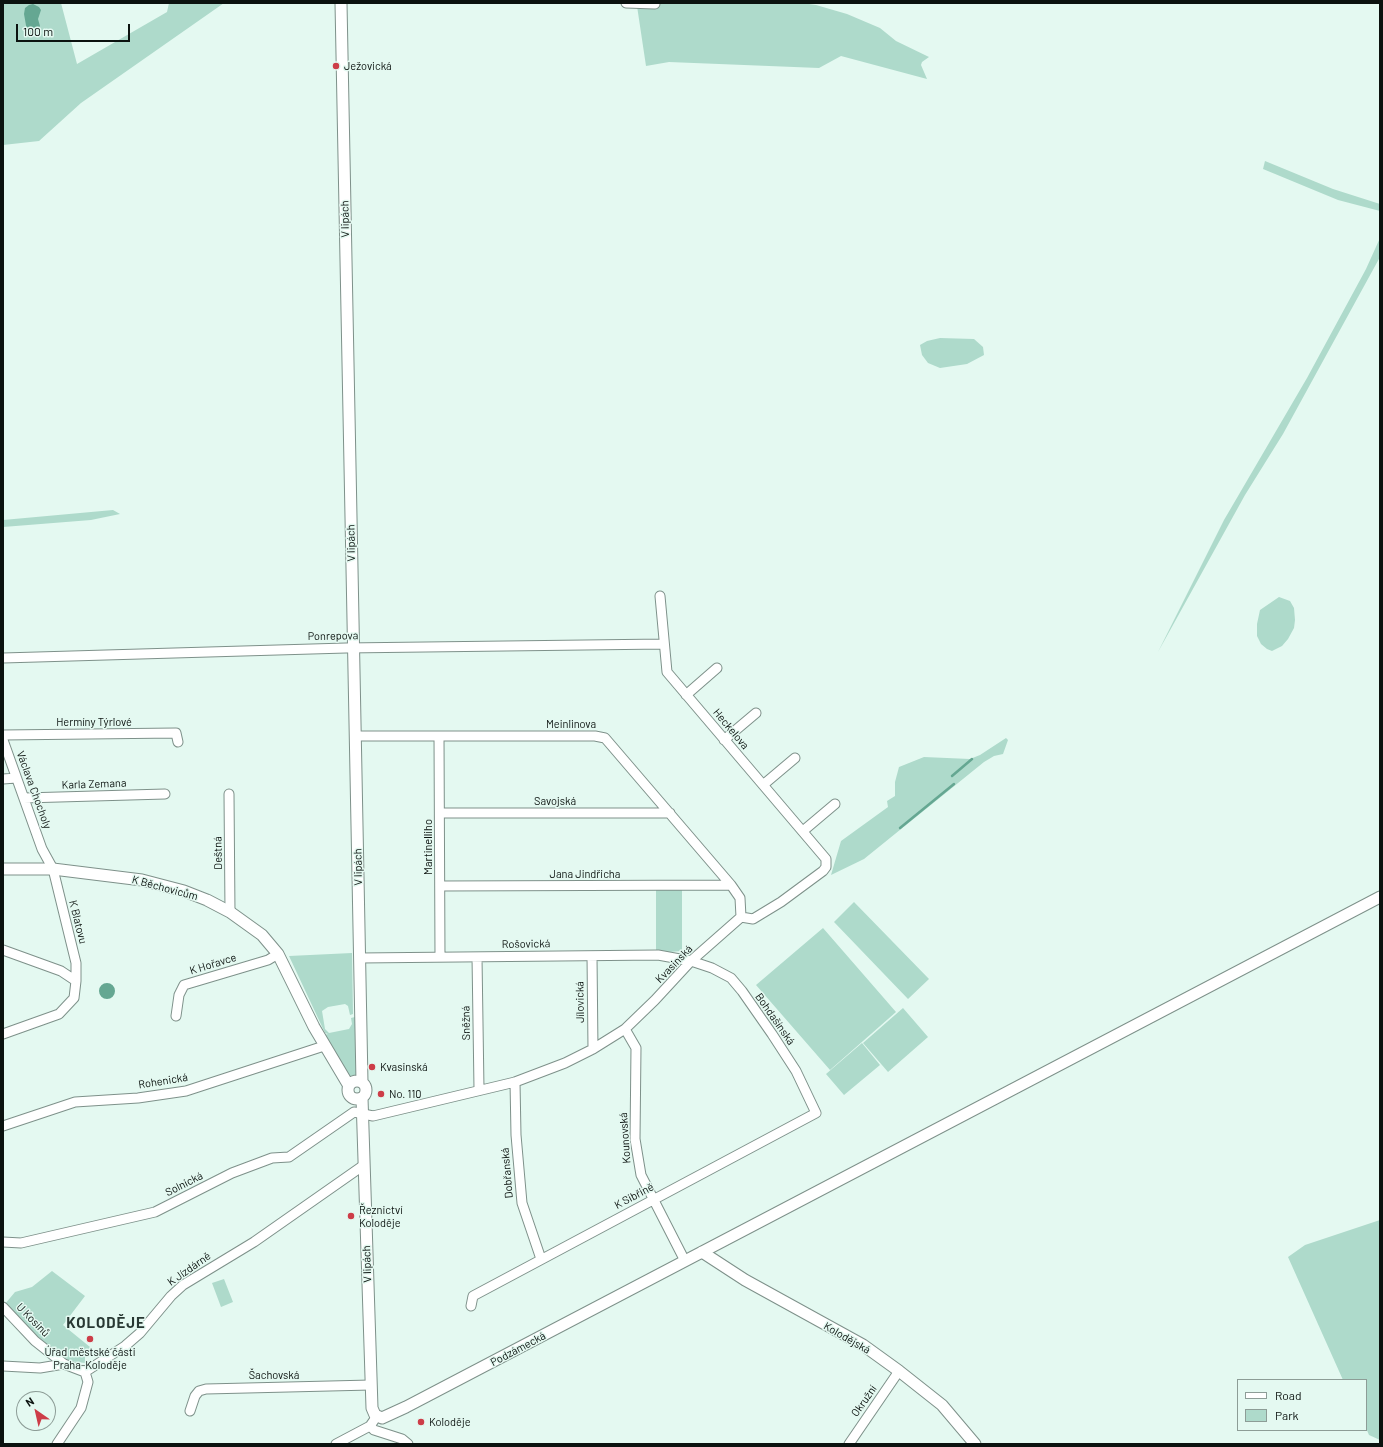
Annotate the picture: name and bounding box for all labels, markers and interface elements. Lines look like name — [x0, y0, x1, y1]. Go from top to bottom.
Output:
scale bar — [18, 16, 132, 42]
text: 100 m — [23, 24, 53, 38]
place label: Ježovická — [344, 59, 392, 73]
marker: Ježovická — [331, 61, 341, 71]
street label: V lipách — [338, 200, 352, 238]
street label: V lipách — [344, 524, 358, 562]
street label: Ponrepova — [308, 629, 358, 643]
street label: Heckelova — [710, 706, 752, 752]
street label: Hermíny Týrlové — [56, 715, 132, 729]
street label: Meinlinova — [546, 717, 596, 731]
street label: Václava Chocholy — [14, 749, 54, 831]
street label: Karla Zemana — [61, 776, 127, 792]
street label: Savojská — [534, 794, 576, 808]
street label: Martinelliho — [421, 819, 435, 875]
street label: Deštná — [211, 836, 225, 870]
street label: V lipách — [351, 848, 365, 886]
street label: Jana Jindřicha — [550, 867, 620, 881]
street label: K Běchovicům — [131, 873, 199, 903]
street label: K Blatovu — [66, 899, 90, 945]
street label: Rošovická — [502, 937, 550, 951]
street label: Kvasinská — [653, 942, 695, 986]
street label: K Hořavce — [188, 951, 238, 977]
street label: Jílovická — [573, 981, 587, 1023]
street label: Bohdašínská — [752, 991, 798, 1047]
street label: Sněžná — [459, 1006, 473, 1040]
place label: Kvasinská — [380, 1060, 428, 1074]
marker: Kvasinská — [367, 1062, 377, 1072]
street label: Rohenická — [137, 1071, 189, 1091]
place label: No. 110 — [389, 1087, 422, 1101]
marker: No. 110 — [376, 1089, 386, 1099]
street label: Kounovská — [617, 1112, 633, 1164]
street label: Dobřanská — [498, 1147, 516, 1199]
street label: Solnická — [163, 1169, 205, 1199]
street label: K Sibřině — [612, 1180, 656, 1212]
place label: Řeznictví Koloděje — [359, 1203, 402, 1229]
marker: Řeznictví Koloděje — [346, 1211, 356, 1221]
street label: V lipách — [360, 1245, 374, 1283]
street label: K Jízdárně — [165, 1249, 213, 1289]
street label: U Kosinů — [14, 1300, 52, 1340]
district label: KOLODĚJE — [66, 1314, 146, 1332]
street label: Kolodějská — [821, 1319, 873, 1357]
street label: Podzámecká — [488, 1329, 548, 1369]
marker: Úřad městské části Praha-Koloděje — [85, 1334, 95, 1344]
place label: Úřad městské části Praha-Koloděje — [44, 1345, 136, 1371]
street label: Šachovská — [249, 1368, 299, 1382]
legend — [1237, 1379, 1367, 1431]
street label: Okružní — [848, 1383, 880, 1419]
text: Road — [1275, 1388, 1302, 1402]
north arrow — [16, 1391, 56, 1431]
text: N — [23, 1394, 36, 1409]
text: Park — [1275, 1408, 1299, 1422]
place label: Koloděje — [429, 1415, 471, 1429]
marker: Koloděje — [416, 1417, 426, 1427]

